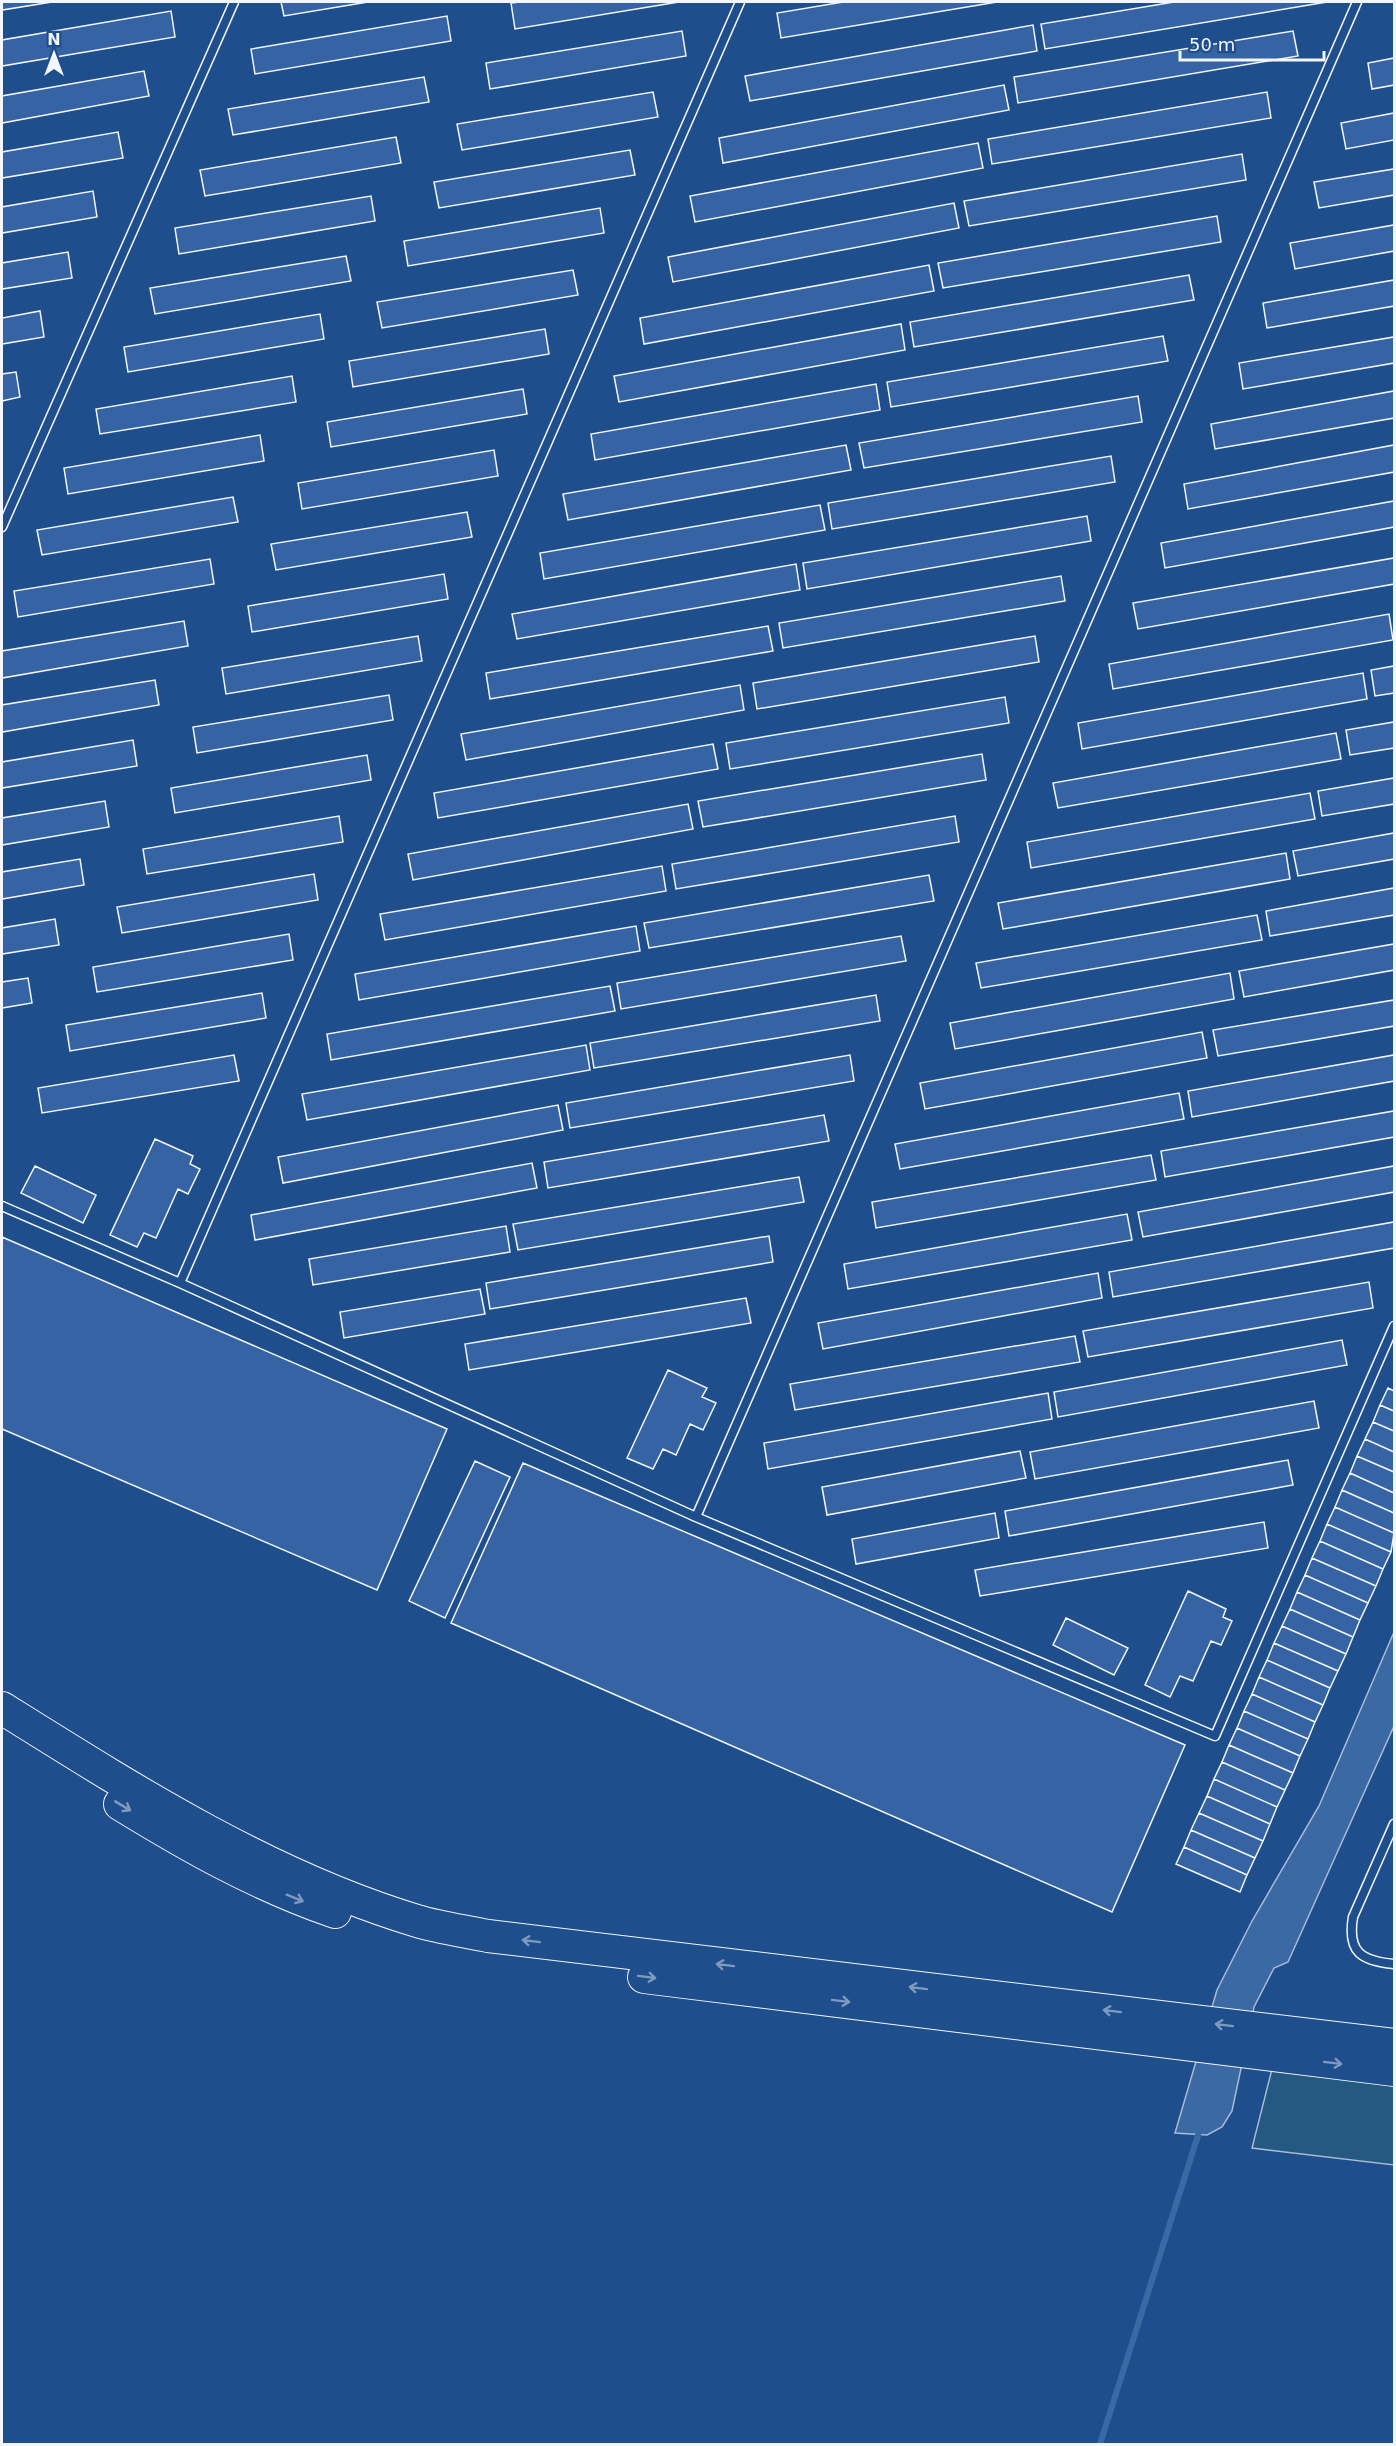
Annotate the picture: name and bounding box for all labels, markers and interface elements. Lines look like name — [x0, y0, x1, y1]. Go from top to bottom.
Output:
north arrow — [24, 24, 84, 84]
scale bar — [1180, 24, 1324, 62]
text: N — [47, 30, 61, 49]
text: 50 m — [1189, 34, 1235, 55]
one-way arrow — [114, 1800, 131, 1812]
one-way arrow — [285, 1893, 303, 1904]
one-way arrow — [522, 1936, 542, 1947]
one-way arrow — [715, 1959, 735, 1970]
one-way arrow — [637, 1972, 657, 1983]
one-way arrow — [909, 1982, 929, 1993]
one-way arrow — [830, 1996, 850, 2007]
one-way arrow — [1103, 2006, 1122, 2017]
one-way arrow — [1215, 2019, 1235, 2030]
one-way arrow — [1322, 2058, 1342, 2069]

